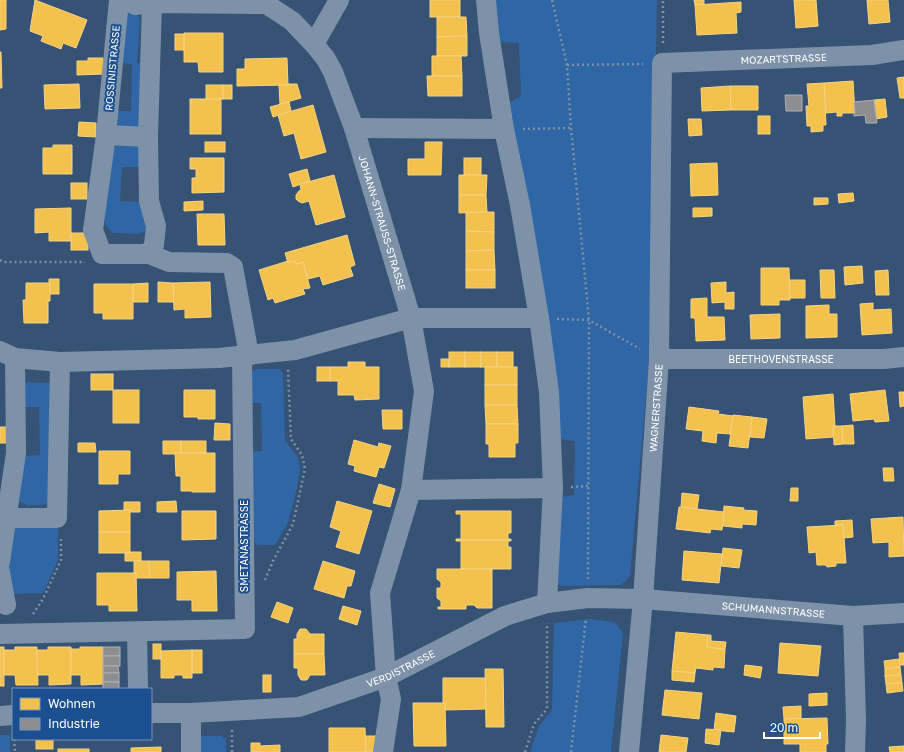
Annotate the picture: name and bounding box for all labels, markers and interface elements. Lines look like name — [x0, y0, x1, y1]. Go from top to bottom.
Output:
street label: ROSSINISTRASSE — [102, 25, 122, 111]
street label: MOZARTSTRASSE — [740, 51, 827, 66]
street label: JOHANN-STRAUSS-STRASSE — [356, 154, 408, 292]
street label: BEETHOVENSTRASSE — [728, 353, 834, 365]
street label: WAGNERSTRASSE — [647, 364, 665, 452]
street label: SMETANASTRASSE — [238, 500, 250, 592]
street label: SCHUMANNSTRASSE — [721, 599, 825, 620]
street label: VERDISTRASSE — [365, 647, 437, 689]
legend — [12, 688, 152, 740]
text: Wohnen — [48, 696, 95, 711]
scale bar — [764, 714, 820, 740]
text: Industrie — [48, 716, 100, 731]
text: 20 m — [770, 720, 798, 735]

